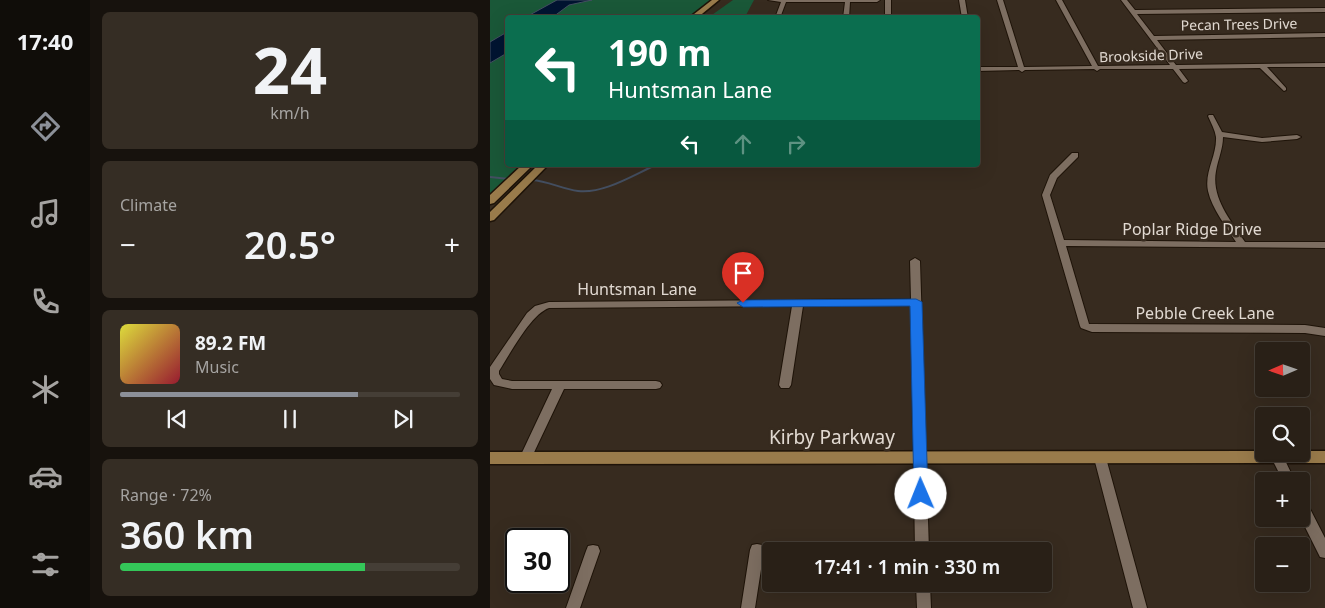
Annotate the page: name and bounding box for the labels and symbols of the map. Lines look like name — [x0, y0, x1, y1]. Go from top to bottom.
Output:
street label: Pecan Trees Drive — [1181, 13, 1298, 35]
street label: Brookside Drive — [1099, 44, 1203, 66]
street label: Poplar Ridge Drive — [1122, 218, 1262, 240]
pin — [722, 252, 764, 303]
street label: Huntsman Lane — [577, 278, 697, 300]
street label: Pebble Creek Lane — [1135, 302, 1275, 324]
north arrow — [1255, 342, 1310, 398]
street label: Kirby Parkway — [769, 424, 895, 450]
position arrow — [894, 467, 946, 519]
speed limit sign: 30 — [505, 528, 570, 593]

